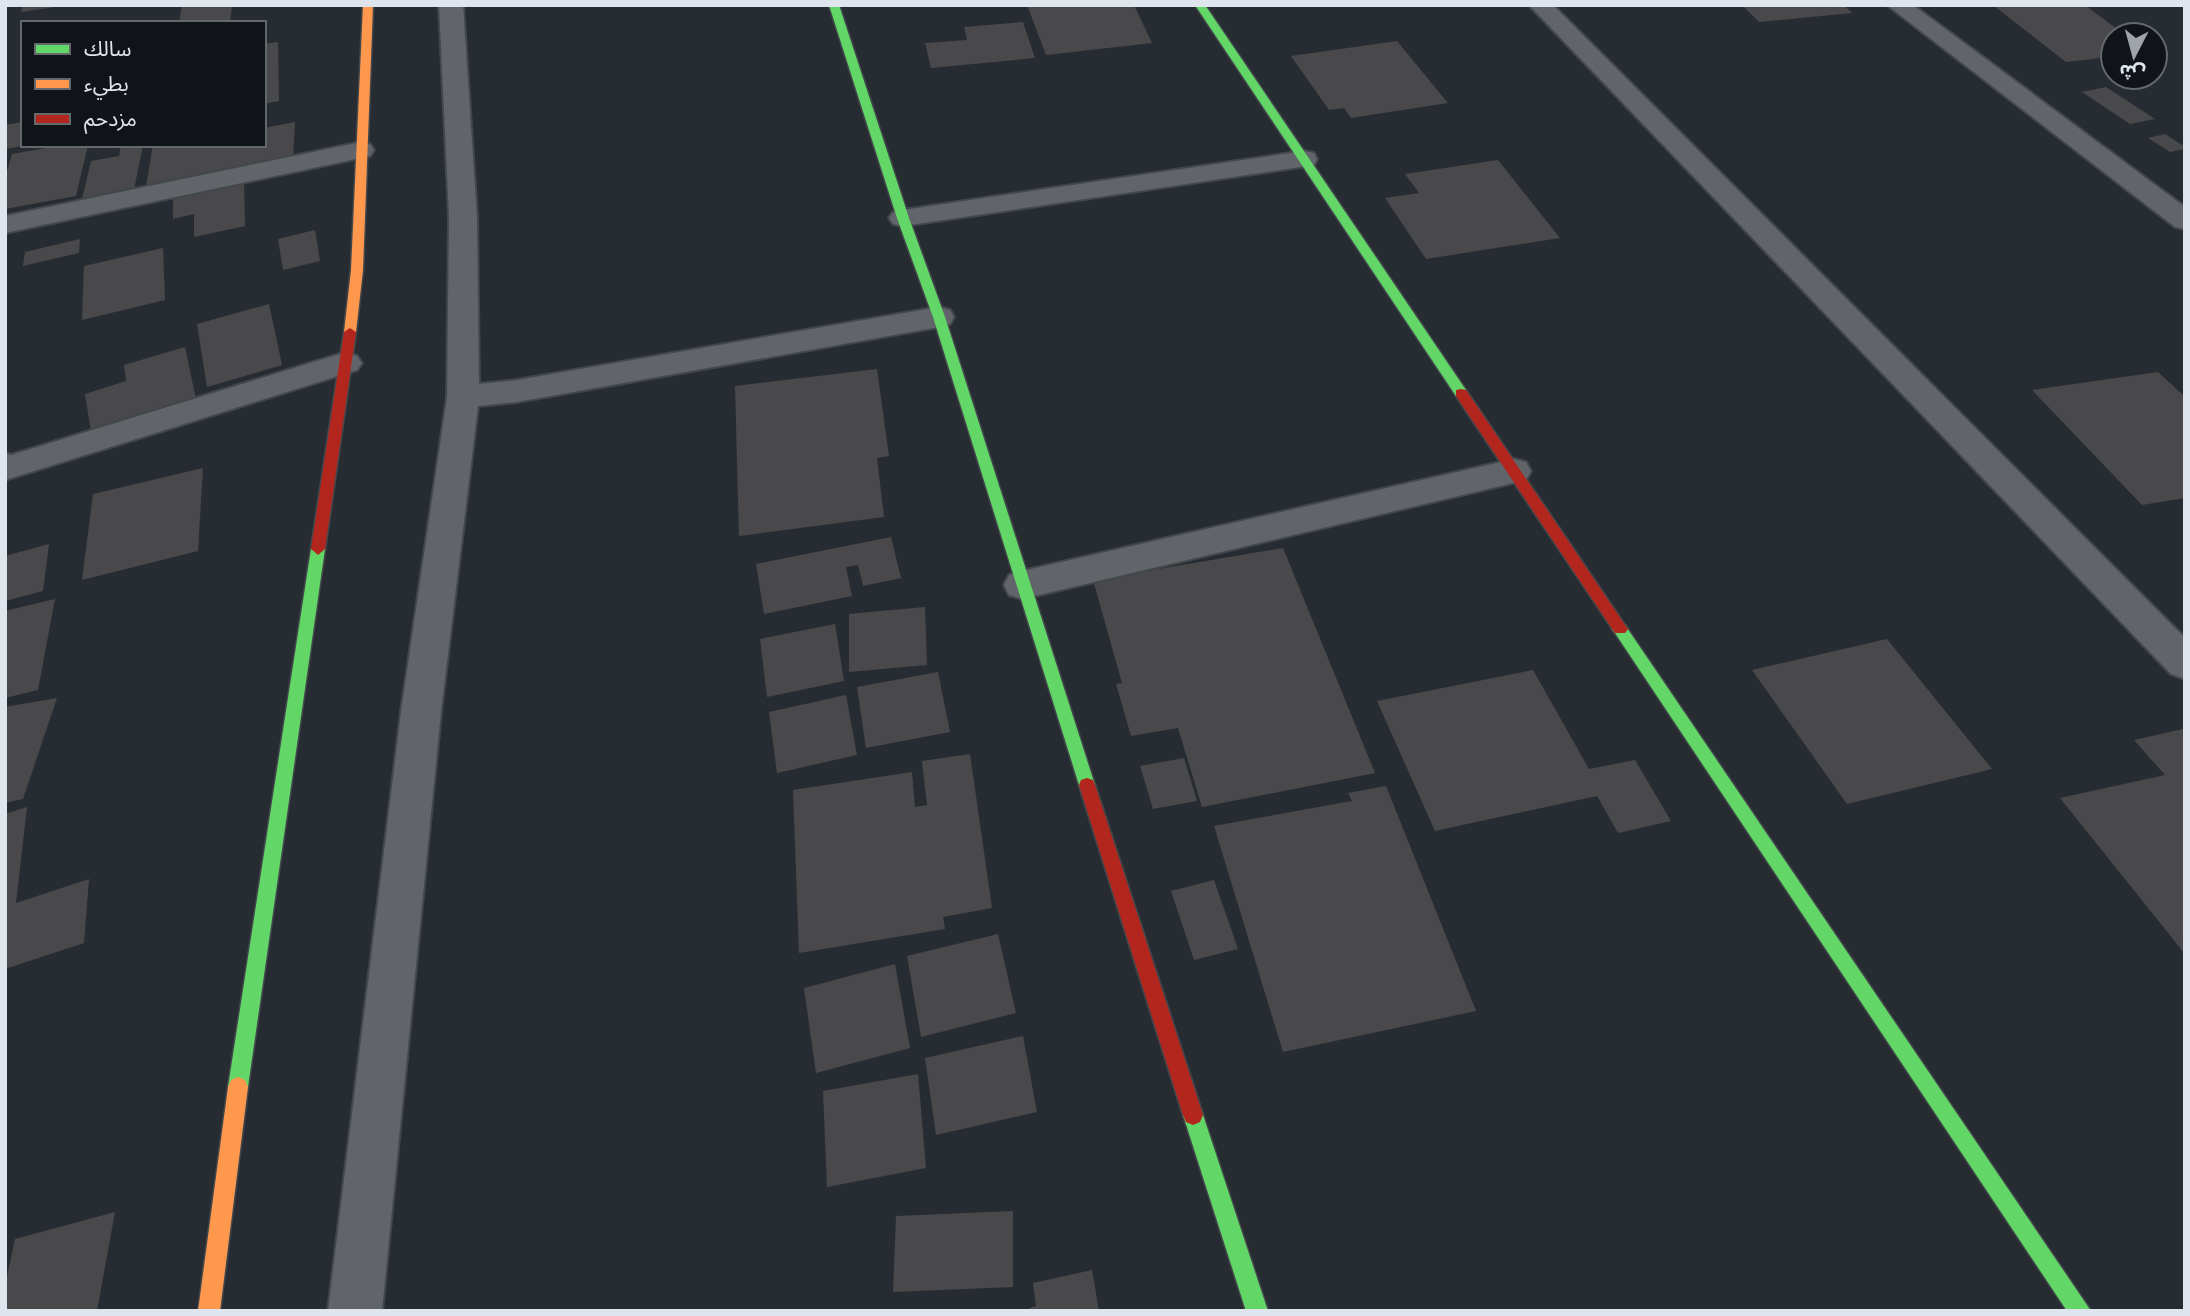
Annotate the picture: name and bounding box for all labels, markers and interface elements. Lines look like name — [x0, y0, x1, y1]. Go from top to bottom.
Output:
legend — [21, 21, 266, 147]
north arrow — [2099, 21, 2169, 91]
text: سالك — [84, 36, 131, 61]
text: ش — [2118, 60, 2146, 85]
text: بطيء — [84, 71, 129, 100]
text: مزدحم — [84, 106, 137, 134]

